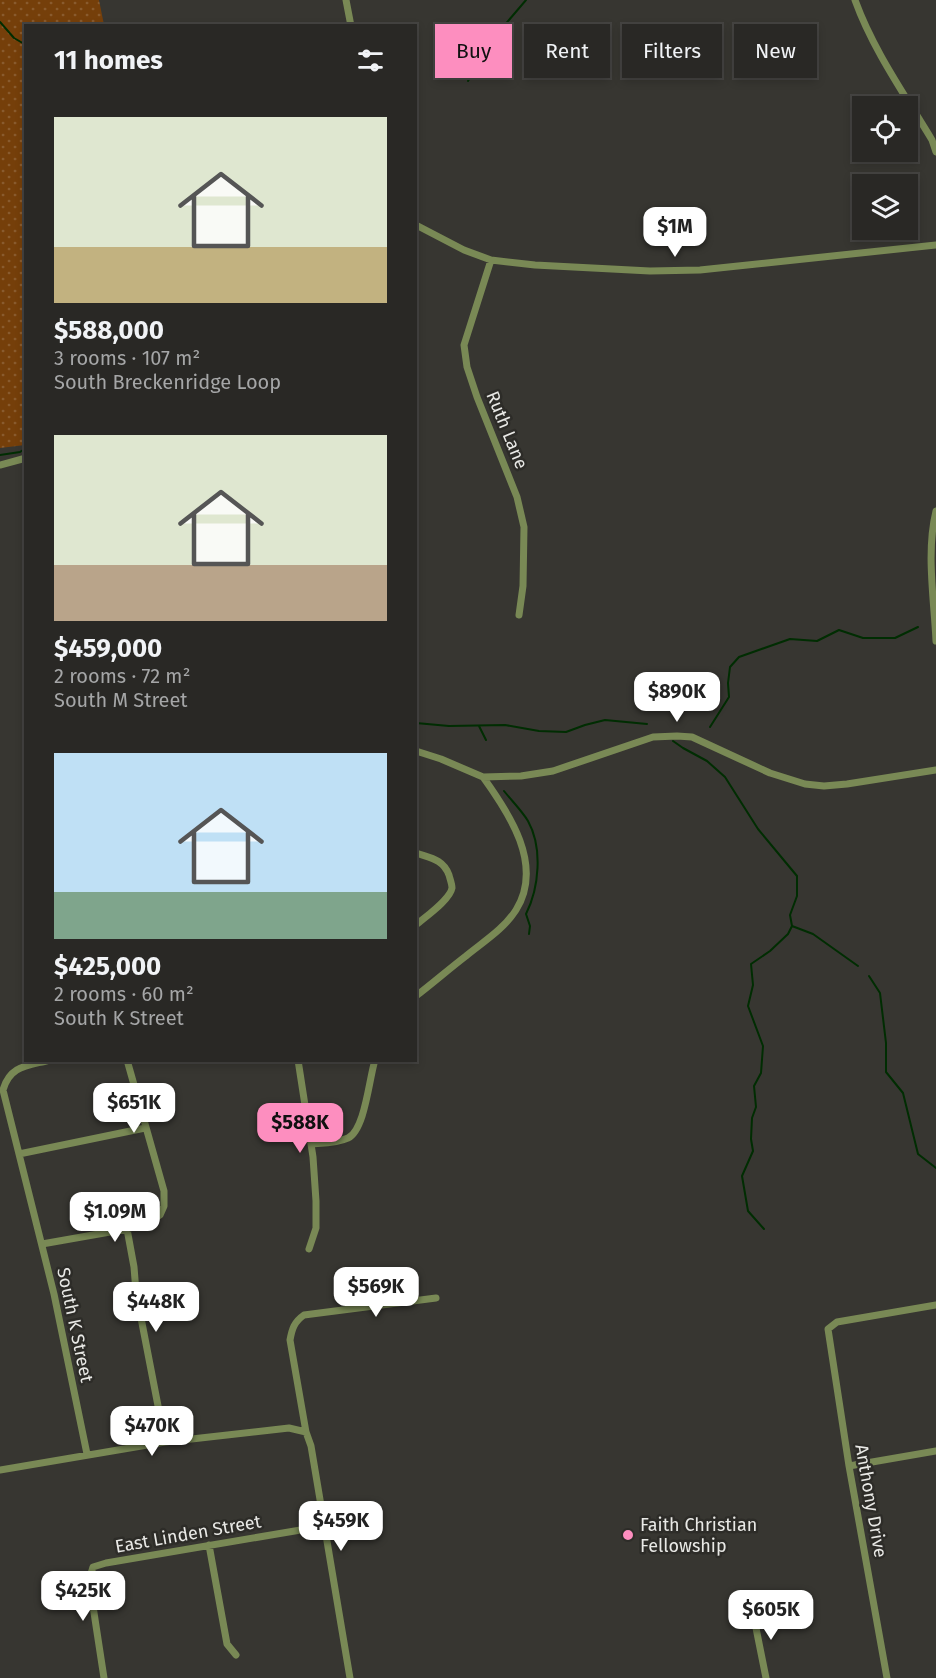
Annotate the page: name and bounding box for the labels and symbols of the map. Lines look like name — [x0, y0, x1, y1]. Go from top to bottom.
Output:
pin: $1M — [646, 207, 704, 258]
street label: Ruth Lane — [481, 388, 533, 472]
pin: $890K — [635, 672, 719, 723]
pin: $651K — [92, 1083, 176, 1134]
pin: $588K — [258, 1103, 342, 1154]
pin: $1.09M — [66, 1192, 164, 1243]
street label: South K Street — [52, 1266, 98, 1385]
pin: $569K — [334, 1267, 418, 1318]
pin: $448K — [114, 1282, 198, 1333]
pin: $470K — [110, 1406, 194, 1457]
street label: Anthony Drive — [850, 1443, 892, 1559]
pin: $459K — [299, 1501, 383, 1552]
street label: East Linden Street — [113, 1510, 263, 1558]
place label: Faith Christian Fellowship — [640, 1514, 757, 1557]
marker: Faith Christian Fellowship — [621, 1528, 635, 1542]
pin: $425K — [41, 1571, 125, 1622]
pin: $605K — [729, 1590, 813, 1641]

